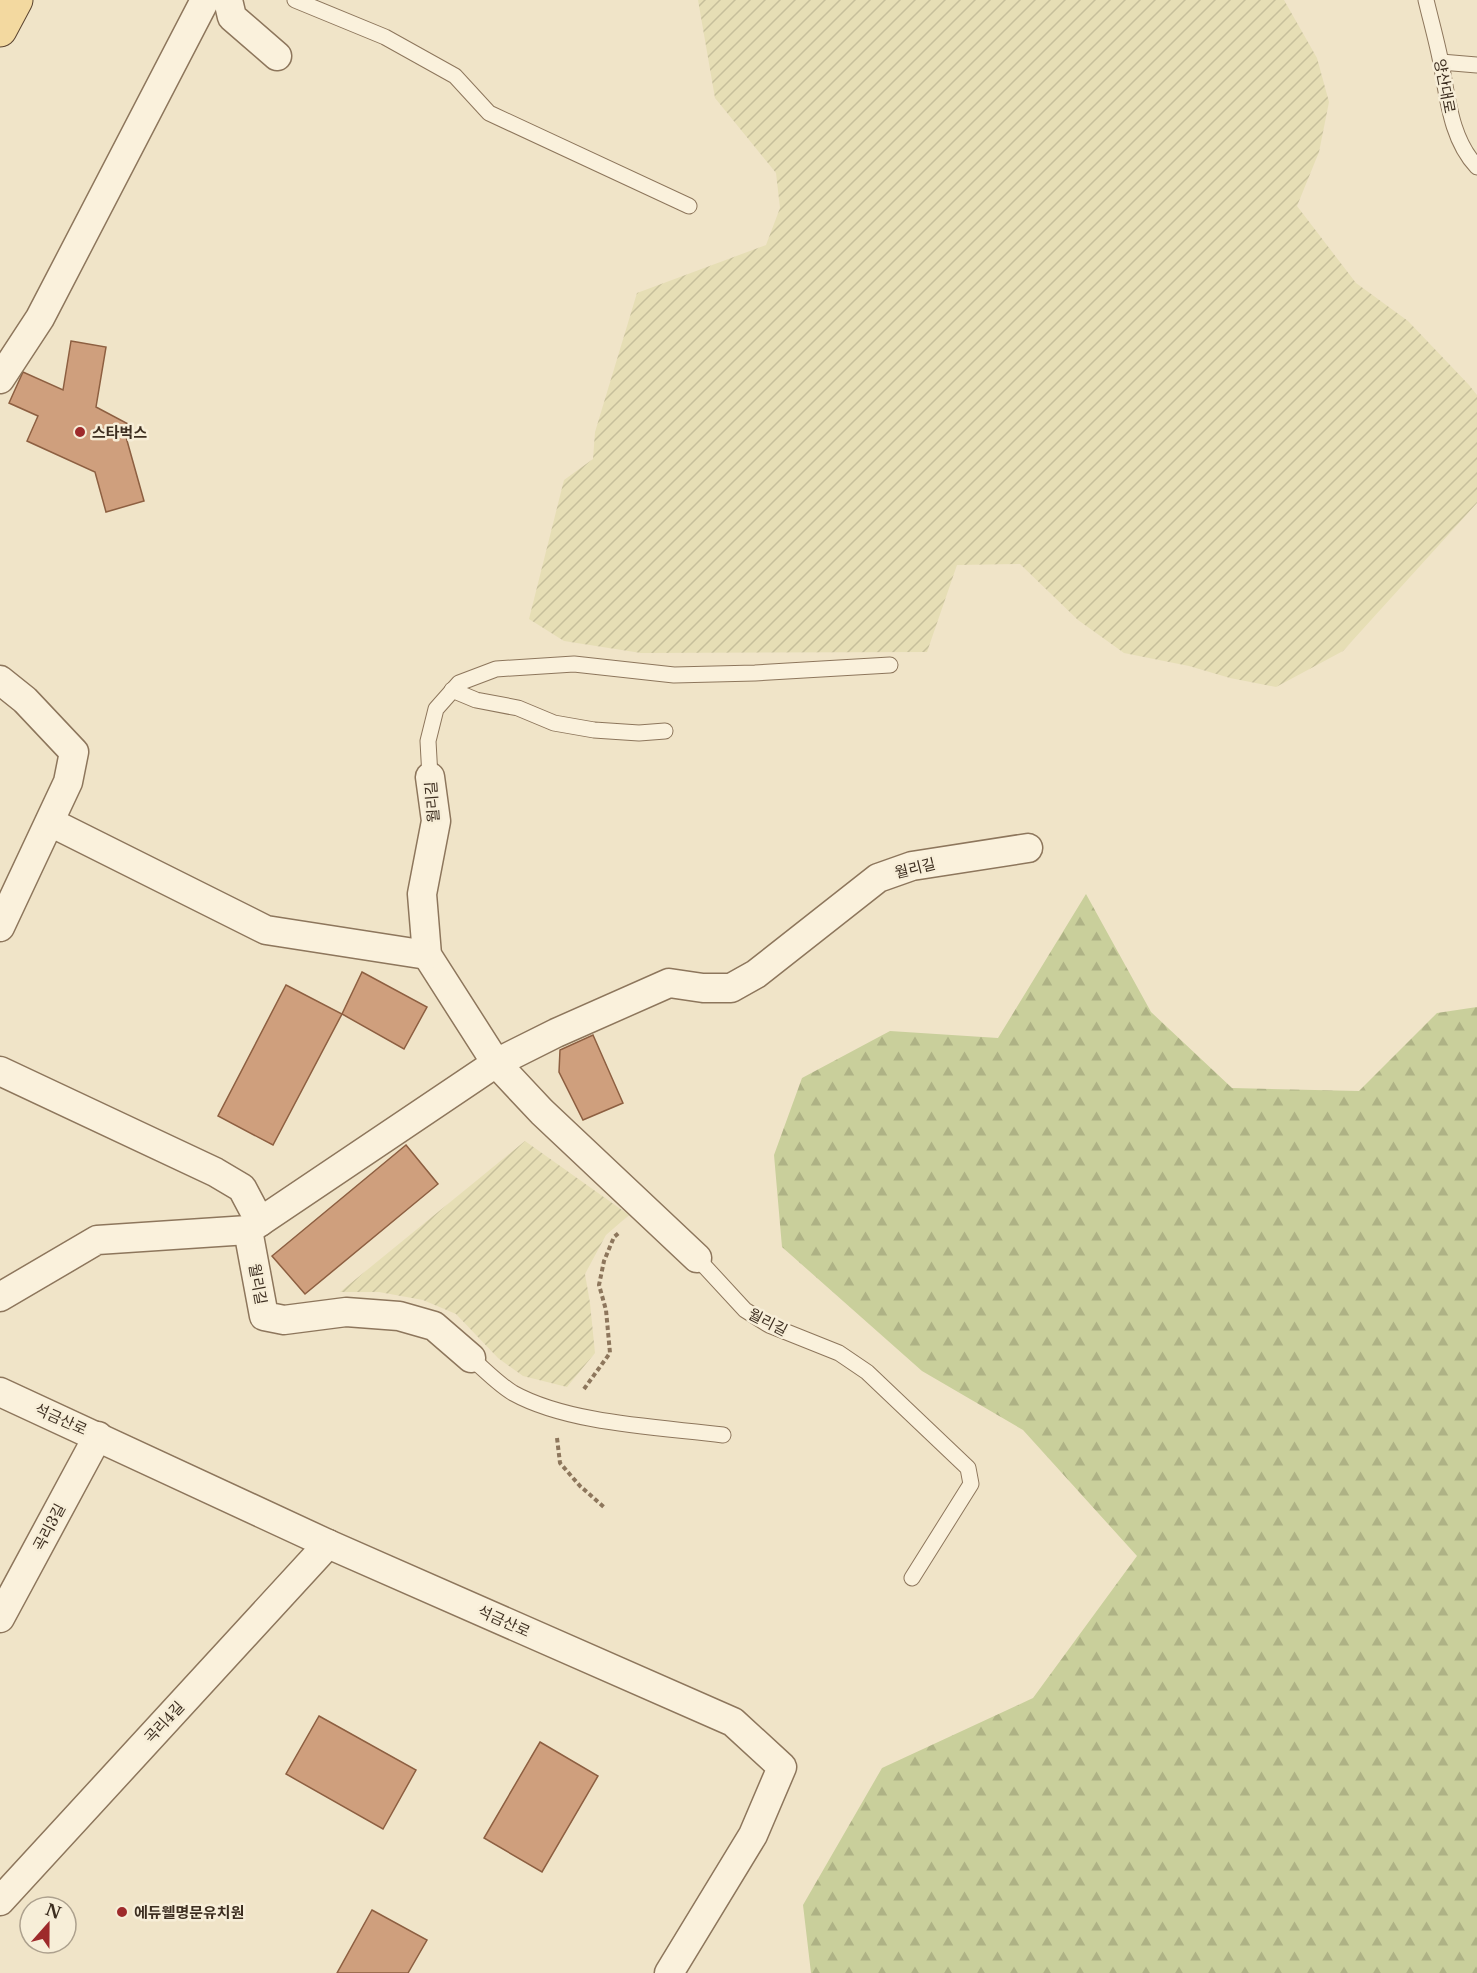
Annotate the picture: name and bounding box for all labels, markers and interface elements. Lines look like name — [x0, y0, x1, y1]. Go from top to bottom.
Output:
street label: 양산대로 — [1430, 57, 1460, 115]
place label: 스타벅스 — [92, 423, 147, 442]
marker: 스타벅스 — [73, 425, 87, 439]
street label: 월리길 — [421, 781, 443, 823]
street label: 월리길 — [893, 854, 937, 882]
street label: 월리길 — [245, 1262, 271, 1306]
street label: 월리길 — [745, 1304, 791, 1340]
street label: 석금산로 — [32, 1399, 90, 1439]
street label: 곡리3길 — [29, 1500, 69, 1554]
street label: 석금산로 — [475, 1601, 533, 1641]
street label: 곡리4길 — [140, 1697, 188, 1747]
north arrow — [18, 1895, 78, 1955]
text: N — [43, 1899, 64, 1923]
place label: 에듀웰명문유치원 — [134, 1903, 244, 1922]
marker: 에듀웰명문유치원 — [115, 1905, 129, 1919]

